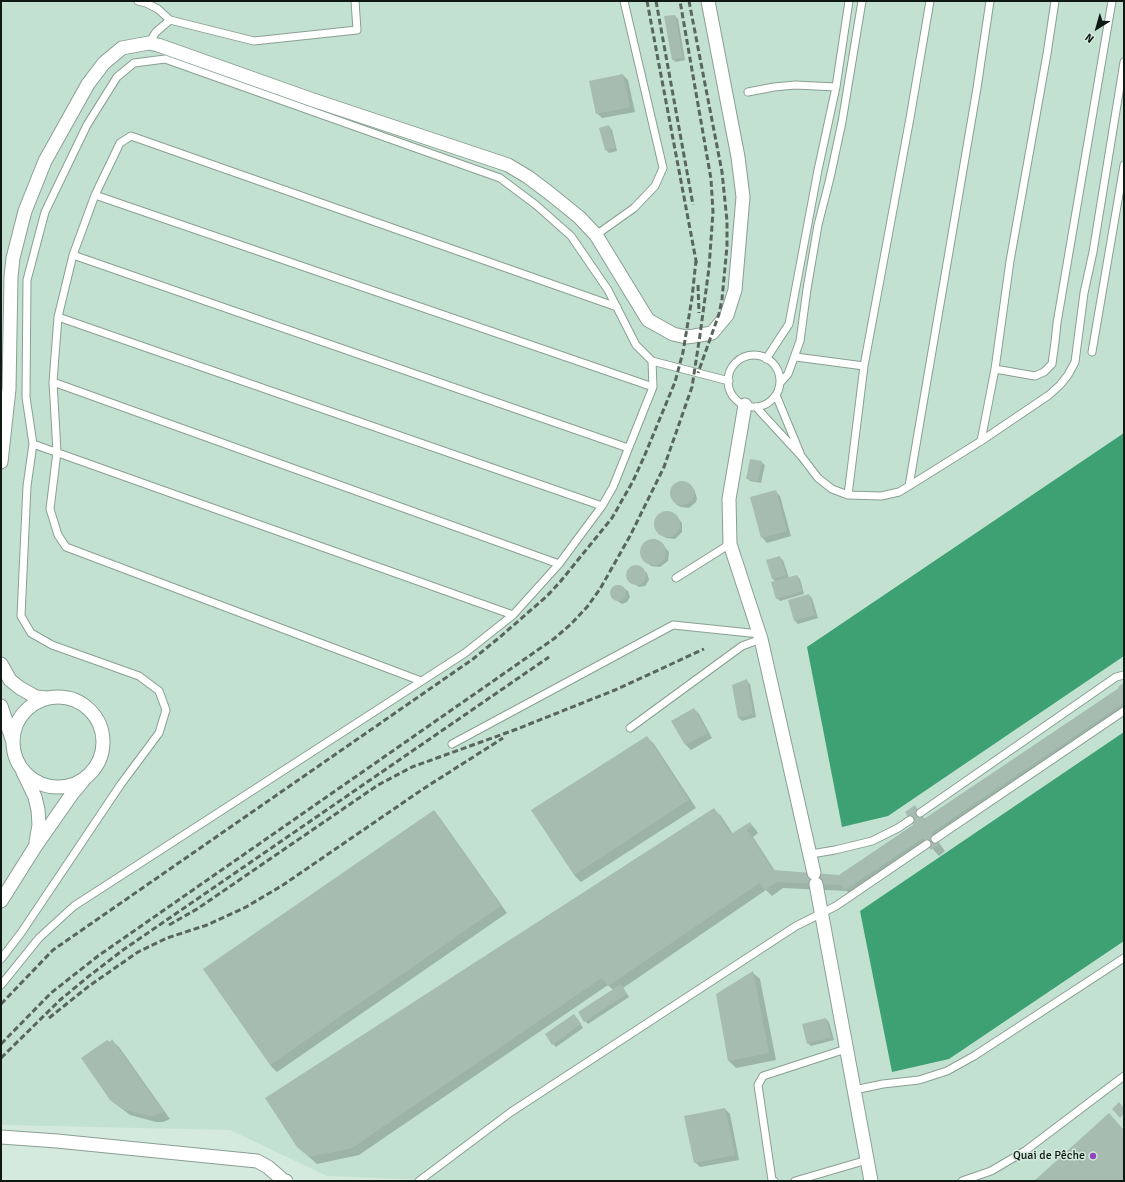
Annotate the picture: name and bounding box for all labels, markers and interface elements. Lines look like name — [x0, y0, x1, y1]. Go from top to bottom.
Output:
north arrow — [1077, 8, 1117, 48]
text: N — [1083, 30, 1096, 45]
place label: Quai de Pêche — [1013, 1149, 1085, 1163]
marker: Quai de Pêche — [1088, 1151, 1098, 1161]

